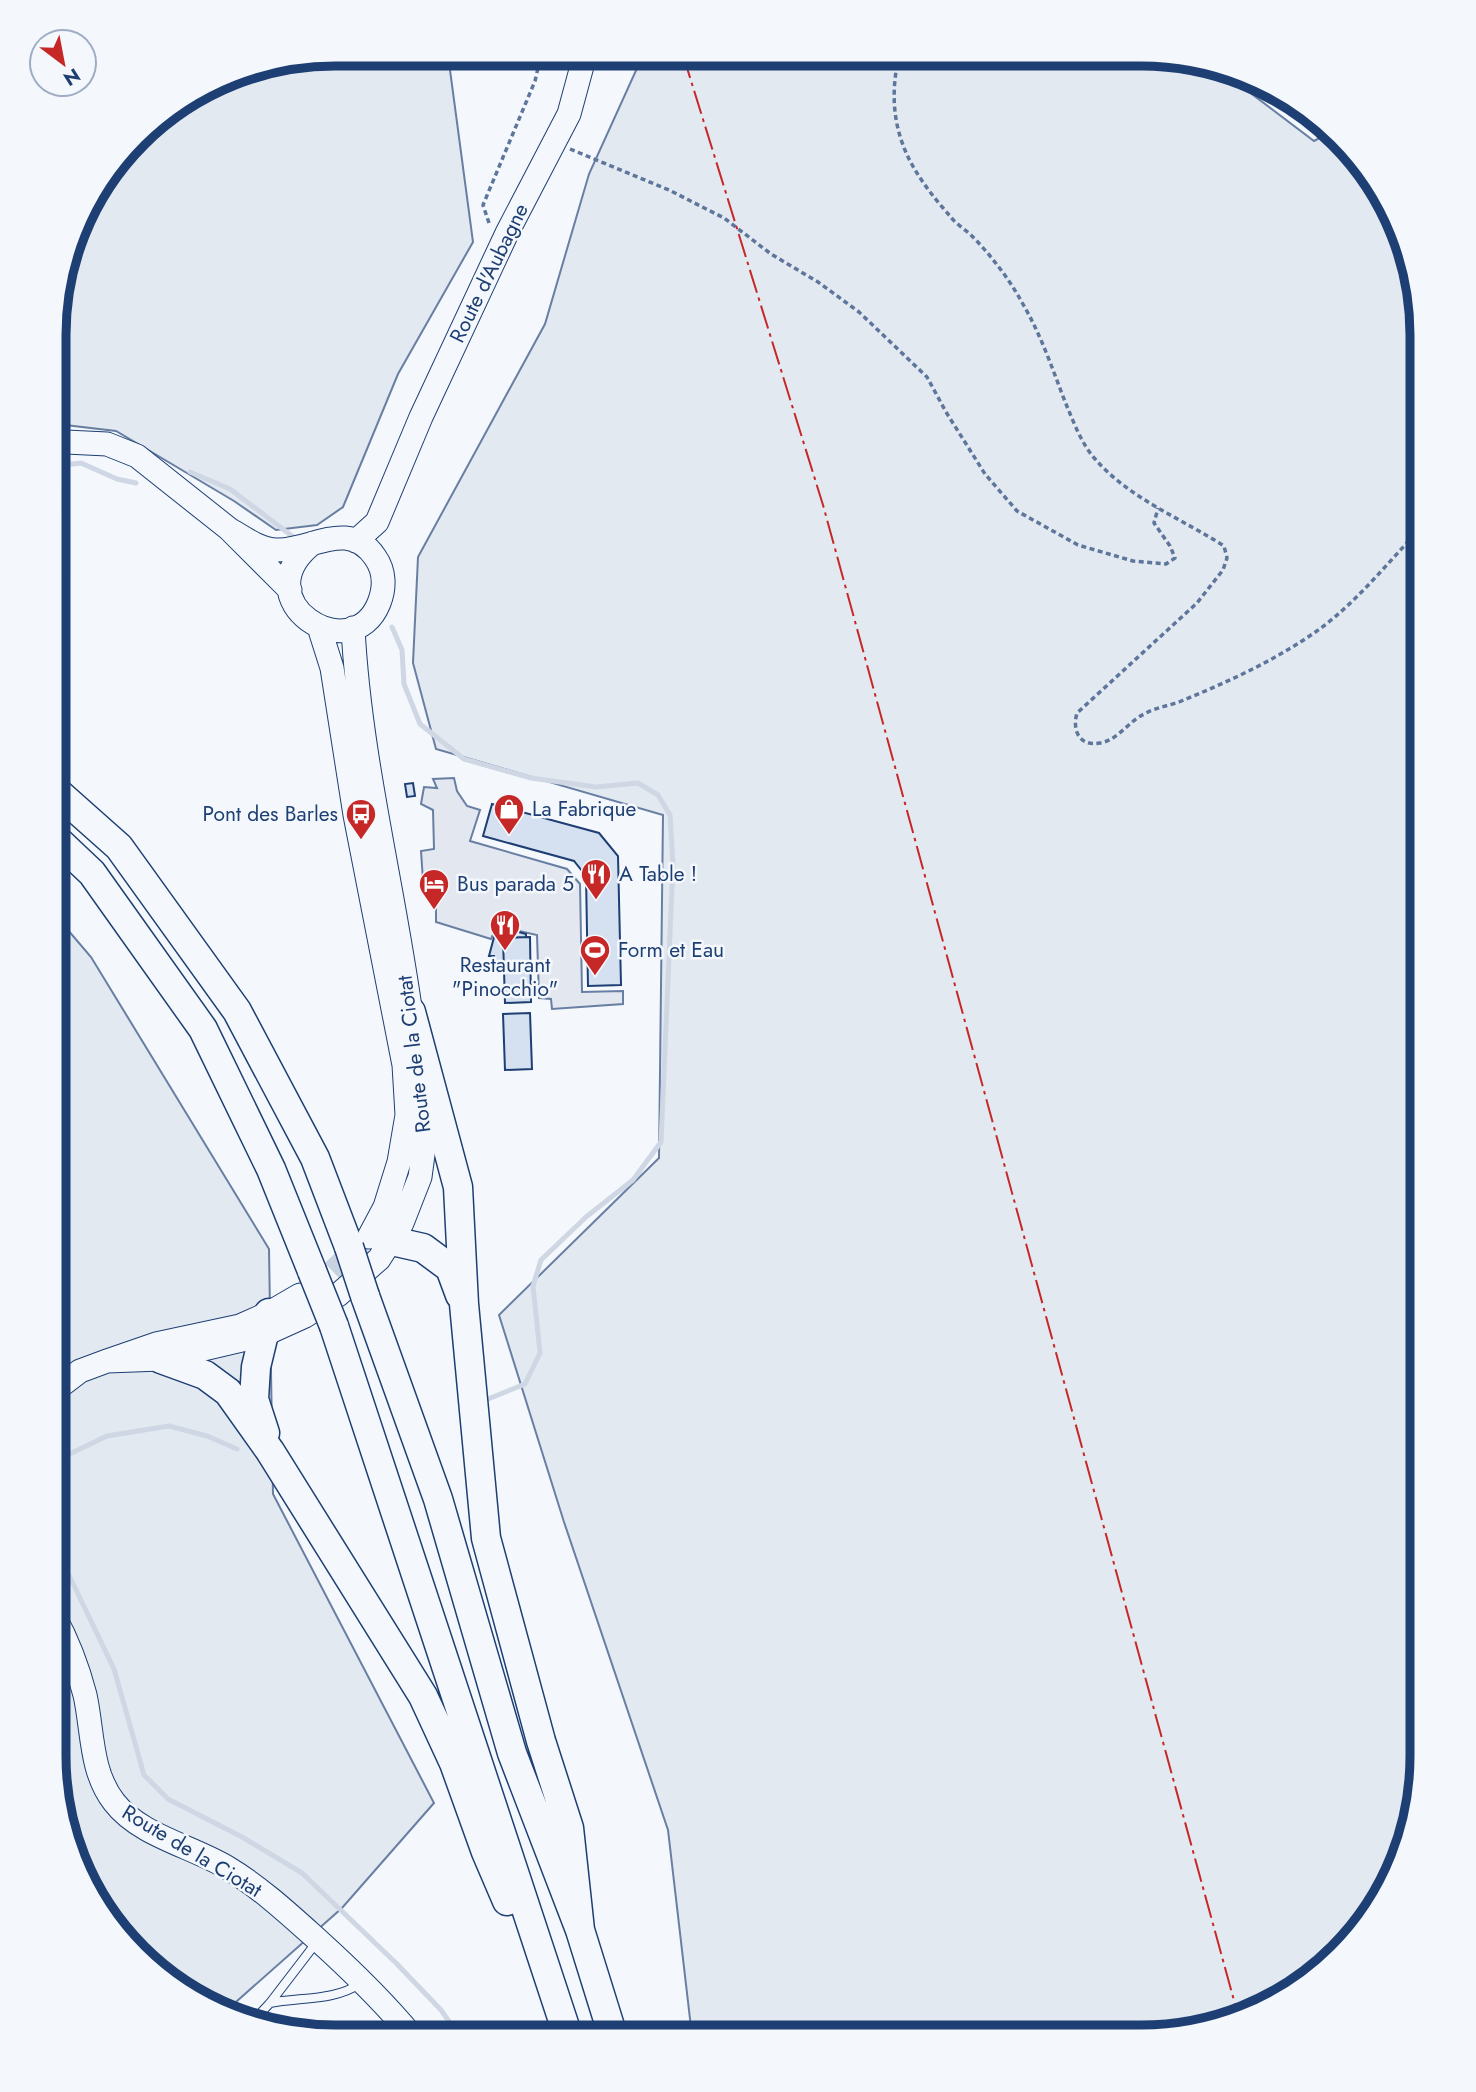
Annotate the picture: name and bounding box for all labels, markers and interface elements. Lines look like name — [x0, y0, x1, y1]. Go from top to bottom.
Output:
north arrow — [28, 28, 98, 98]
text: N — [58, 62, 85, 92]
street label: Route d'Aubagne — [442, 198, 536, 348]
shop icon: La Fabrique — [492, 792, 526, 836]
place label: La Fabrique — [532, 794, 636, 824]
bus stop icon: Pont des Barles — [344, 797, 378, 841]
place label: Pont des Barles — [203, 799, 338, 829]
restaurant icon: A Table ! — [579, 857, 613, 901]
place label: A Table ! — [619, 859, 697, 889]
hotel icon: Bus parada 5 — [417, 867, 451, 911]
place label: Bus parada 5 — [457, 869, 574, 899]
restaurant icon: Restaurant "Pinocchio" — [488, 908, 522, 952]
sports icon: Form et Eau — [578, 933, 612, 977]
place label: Form et Eau — [618, 935, 724, 965]
place label: Restaurant "Pinocchio" — [452, 950, 558, 1004]
street label: Route de la Ciotat — [389, 974, 439, 1134]
street label: Route de la Ciotat — [116, 1797, 268, 1905]

